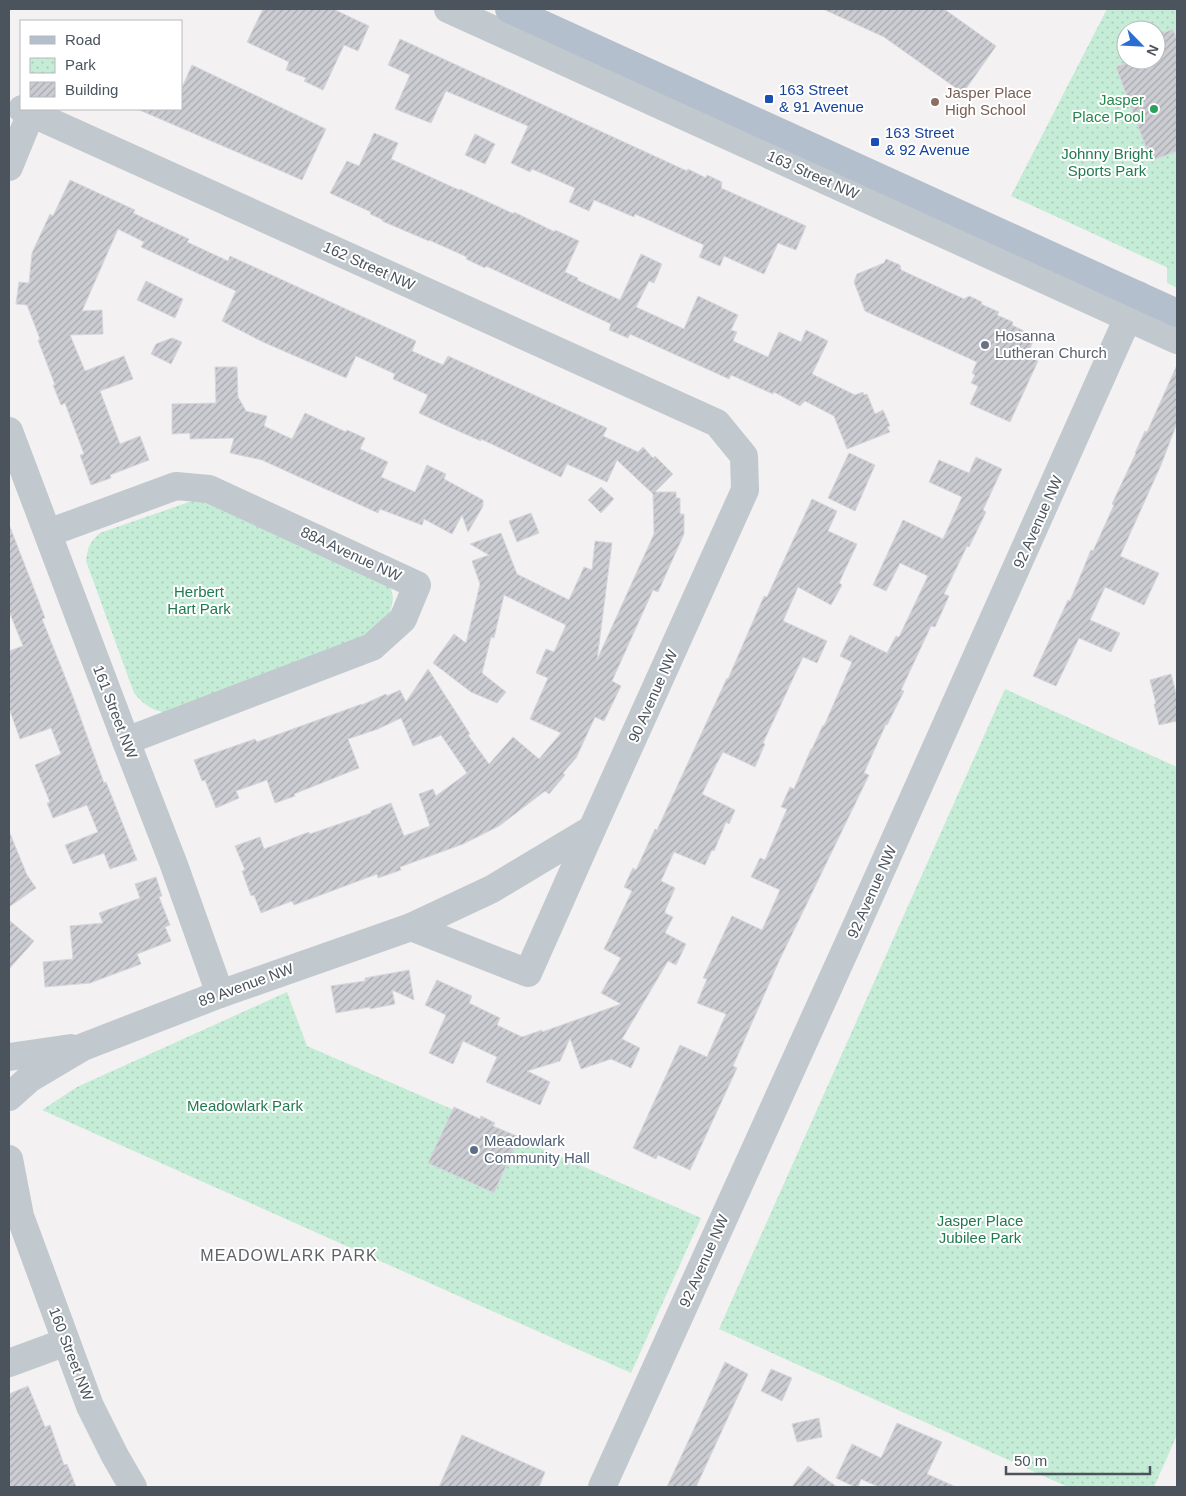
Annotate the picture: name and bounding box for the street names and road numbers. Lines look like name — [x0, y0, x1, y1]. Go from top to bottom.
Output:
street label: 163 Street NW — [765, 147, 862, 203]
street label: 162 Street NW — [321, 238, 418, 294]
street label: 92 Avenue NW — [1009, 472, 1066, 571]
street label: 88A Avenue NW — [298, 523, 405, 585]
street label: 90 Avenue NW — [624, 646, 681, 745]
street label: 161 Street NW — [90, 663, 141, 762]
street label: 92 Avenue NW — [843, 842, 900, 941]
street label: 89 Avenue NW — [196, 959, 296, 1010]
street label: 92 Avenue NW — [675, 1211, 732, 1310]
street label: 160 Street NW — [46, 1305, 97, 1404]

